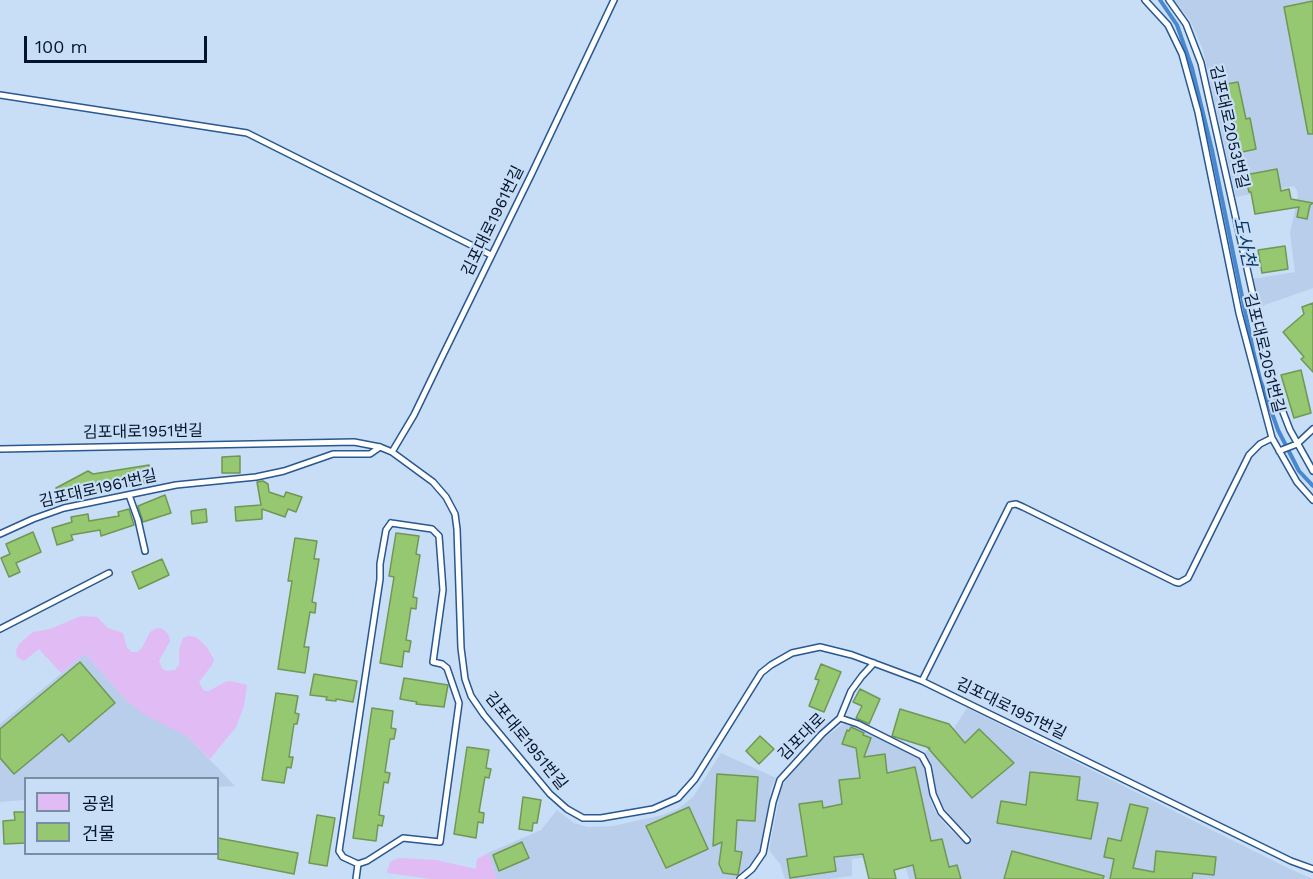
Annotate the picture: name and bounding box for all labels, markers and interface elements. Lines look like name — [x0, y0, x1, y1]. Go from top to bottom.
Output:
scale bar — [27, 24, 210, 62]
text: 100 m — [35, 36, 88, 57]
street label: 김포대로2053번길 — [1205, 63, 1253, 191]
street label: 김포대로1961번길 — [458, 163, 528, 279]
water label: 도사천 — [1228, 215, 1260, 269]
street label: 김포대로2051번길 — [1240, 291, 1288, 415]
street label: 김포대로1951번길 — [83, 421, 203, 443]
street label: 김포대로1961번길 — [37, 466, 159, 512]
street label: 김포대로1951번길 — [953, 674, 1069, 744]
street label: 김포대로1951번길 — [481, 688, 571, 794]
street label: 김포대로 — [774, 709, 830, 765]
legend — [24, 777, 219, 855]
text: 공원 — [82, 793, 115, 814]
text: 건물 — [82, 823, 115, 844]

